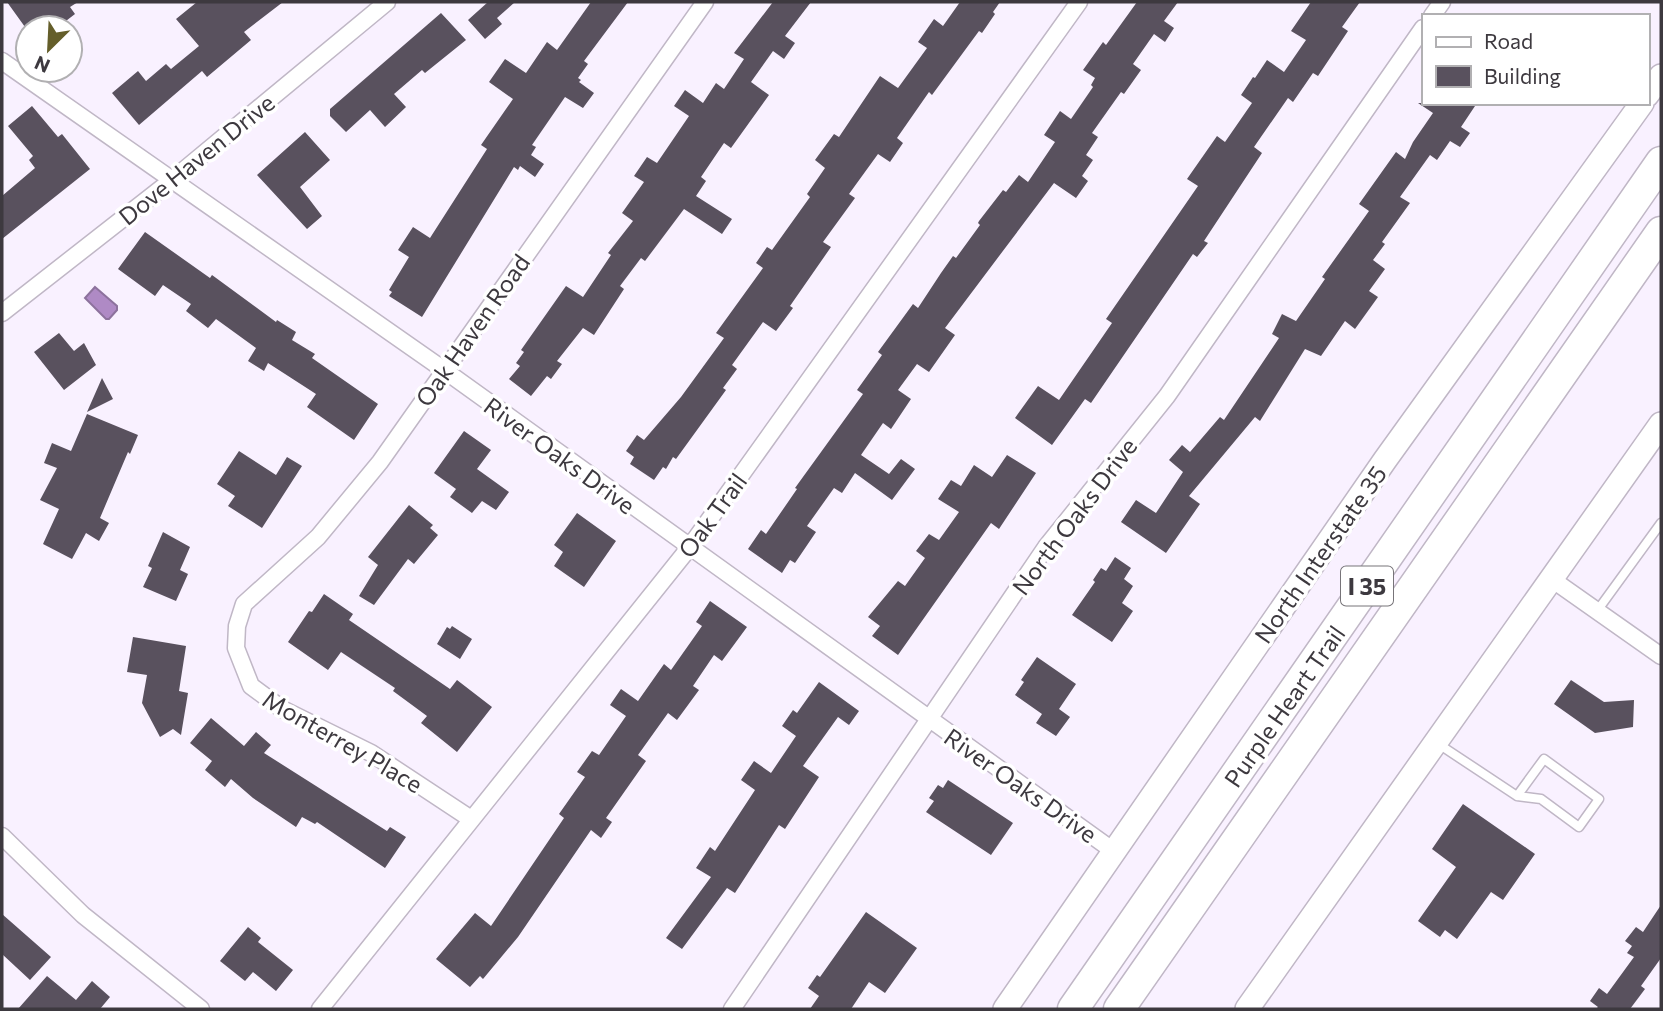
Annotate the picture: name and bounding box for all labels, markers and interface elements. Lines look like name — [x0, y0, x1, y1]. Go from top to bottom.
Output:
north arrow — [14, 14, 84, 84]
legend — [1422, 14, 1649, 105]
text: Road — [1484, 28, 1533, 53]
text: N — [31, 52, 53, 78]
text: Building — [1484, 63, 1561, 88]
street label: Dove Haven Drive — [112, 87, 280, 231]
street label: Oak Haven Road — [409, 248, 535, 412]
street label: River Oaks Drive — [479, 390, 641, 520]
street label: North Oaks Drive — [1006, 432, 1142, 600]
street label: North Interstate 35 — [1248, 460, 1392, 648]
street label: Oak Trail — [672, 467, 752, 563]
road number: I 35 — [1341, 566, 1393, 606]
street label: Purple Heart Trail — [1218, 620, 1350, 792]
street label: Monterrey Place — [258, 684, 428, 798]
street label: River Oaks Drive — [939, 722, 1103, 848]

